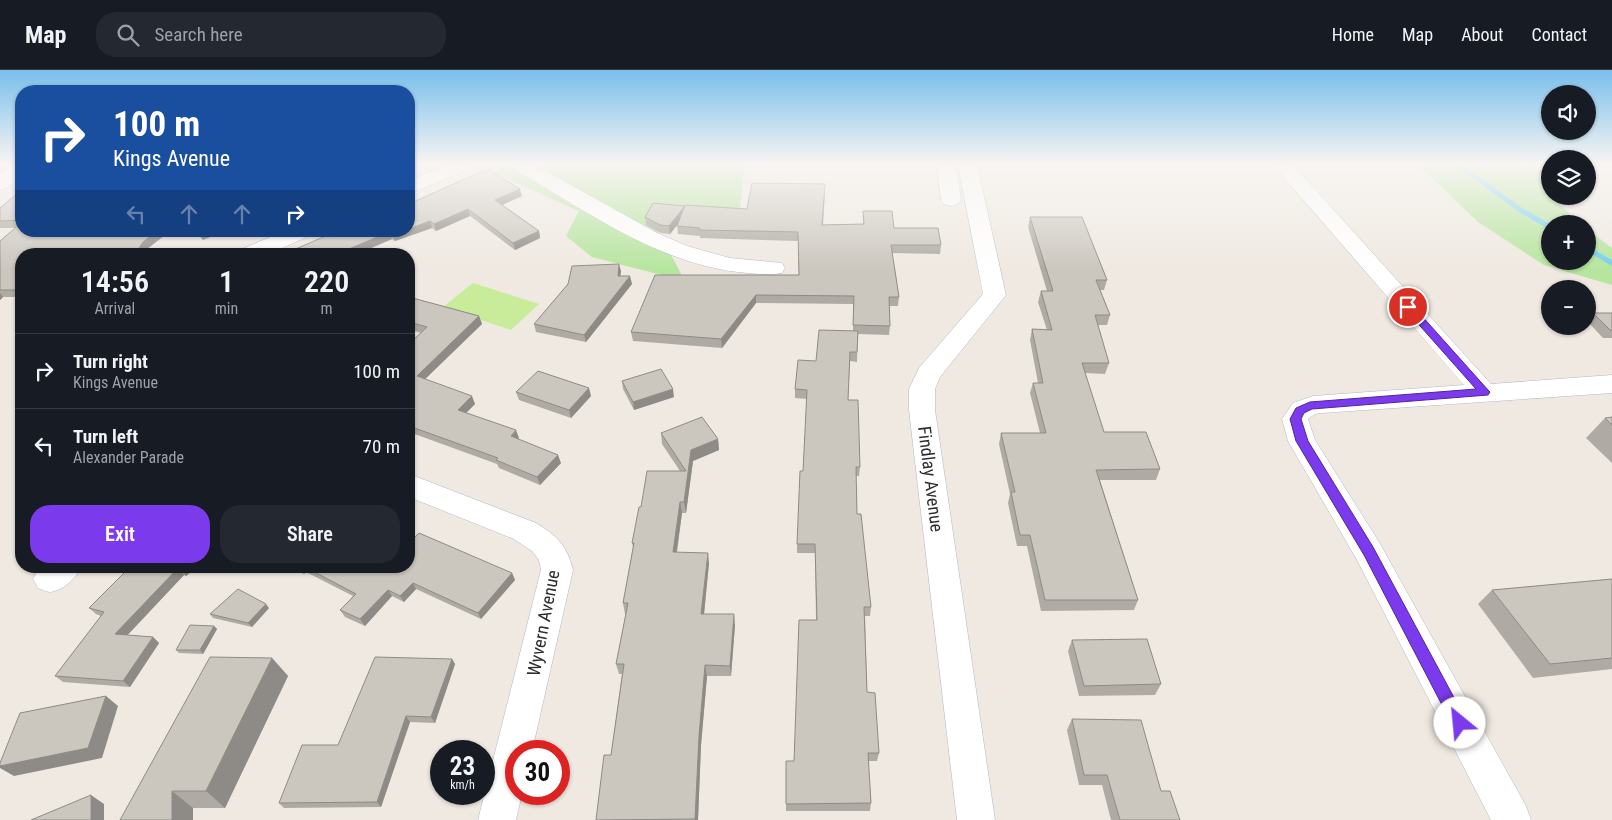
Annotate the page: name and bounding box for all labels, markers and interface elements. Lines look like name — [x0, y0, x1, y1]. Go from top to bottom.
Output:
search box — [96, 12, 446, 57]
text: Map — [25, 21, 66, 49]
icon: search — [114, 21, 142, 49]
text: Search here — [154, 23, 243, 46]
text: Home — [1332, 24, 1374, 45]
text: Map — [1402, 24, 1433, 45]
text: About — [1461, 24, 1503, 45]
text: Contact — [1531, 24, 1587, 45]
map controls — [1541, 85, 1596, 335]
button: sound — [1541, 85, 1596, 140]
text: 100 m — [113, 104, 200, 145]
icon: right — [30, 105, 95, 170]
text: Kings Avenue — [113, 146, 230, 171]
button: layers — [1541, 150, 1596, 205]
icon: left — [122, 200, 150, 228]
icon: ahead — [175, 200, 203, 228]
icon: ahead — [228, 200, 256, 228]
icon: right — [281, 200, 309, 228]
button: + — [1541, 215, 1596, 270]
text: 14:56 — [81, 264, 149, 299]
text: 1 — [219, 264, 234, 299]
text: 220 — [304, 264, 349, 299]
button: − — [1541, 280, 1596, 335]
pin — [1387, 286, 1429, 328]
icon: arrive — [1394, 293, 1422, 321]
text: Arrival — [95, 299, 135, 318]
text: min — [215, 299, 238, 318]
text: m — [321, 299, 333, 318]
text: Turn right — [73, 350, 148, 373]
icon: right — [30, 357, 58, 385]
text: 100 m — [353, 360, 400, 383]
text: Kings Avenue — [73, 373, 158, 392]
text: Turn left — [73, 425, 138, 448]
street label: Findlay Avenue — [914, 425, 948, 533]
icon: left — [30, 432, 58, 460]
text: 70 m — [363, 435, 400, 458]
text: Alexander Parade — [73, 448, 184, 467]
button: Exit — [30, 505, 210, 563]
button: Share — [220, 505, 400, 563]
street label: Wyvern Avenue — [522, 568, 564, 678]
position arrow — [1433, 696, 1485, 748]
speed limit sign: 30 — [505, 740, 570, 805]
text: 23 — [450, 752, 475, 781]
text: km/h — [450, 778, 475, 792]

